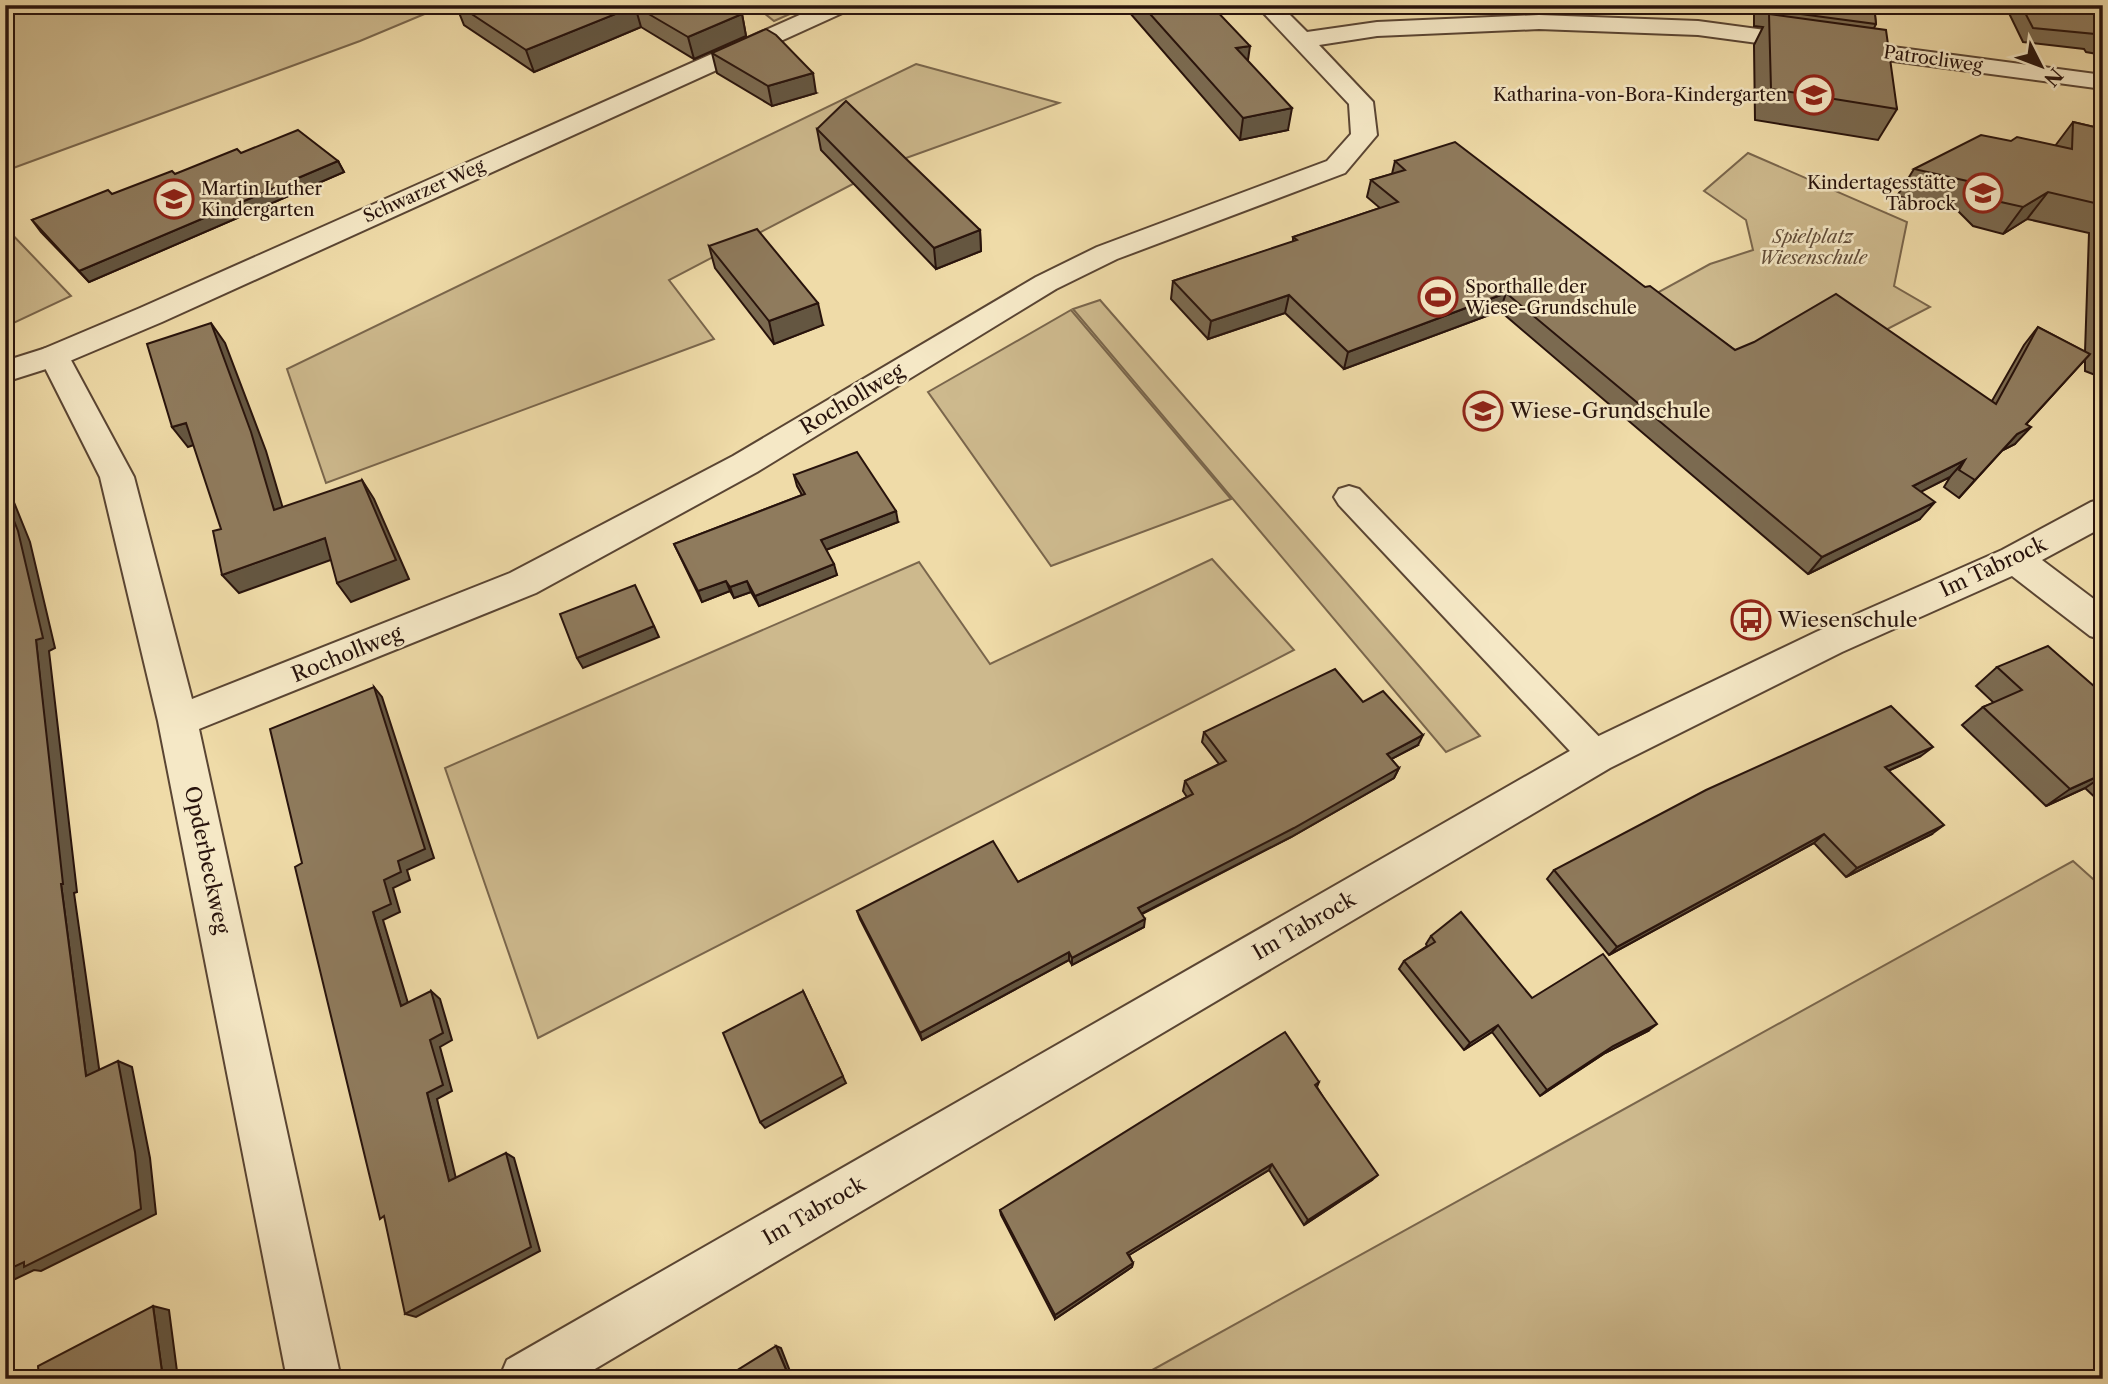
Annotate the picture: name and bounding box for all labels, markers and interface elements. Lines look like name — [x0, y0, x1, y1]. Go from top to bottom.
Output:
north arrow — [2007, 32, 2076, 102]
street label: Patrocliweg — [1882, 41, 1985, 77]
text: N — [2039, 63, 2067, 91]
school or university icon: Katharina-von-Bora-Kindergarten — [1793, 74, 1835, 116]
place label: Katharina-von-Bora-Kindergarten — [1493, 84, 1787, 106]
street label: Schwarzer Weg — [360, 154, 489, 228]
place label: Kindertagesstätte Tabrock — [1807, 172, 1958, 215]
school or university icon: Kindertagesstätte Tabrock — [1962, 172, 2004, 214]
school or university icon: Martin Luther Kindergarten — [153, 178, 195, 220]
place label: Martin Luther Kindergarten — [201, 178, 323, 221]
park label: Spielplatz Wiesenschule — [1759, 226, 1869, 269]
sports icon: Sporthalle der Wiese-Grundschule — [1417, 276, 1459, 318]
place label: Sporthalle der Wiese-Grundschule — [1464, 276, 1637, 319]
street label: Rochollweg — [795, 357, 909, 439]
school or university icon: Wiese-Grundschule — [1462, 390, 1504, 432]
place label: Wiese-Grundschule — [1509, 398, 1711, 423]
street label: Im Tabrock — [1936, 531, 2051, 602]
bus stop icon: Wiesenschule — [1730, 599, 1772, 641]
place label: Wiesenschule — [1777, 607, 1917, 632]
street label: Rochollweg — [288, 620, 407, 687]
street label: Opderbeckweg — [180, 784, 236, 937]
street label: Im Tabrock — [1248, 886, 1360, 965]
street label: Im Tabrock — [758, 1171, 870, 1250]

